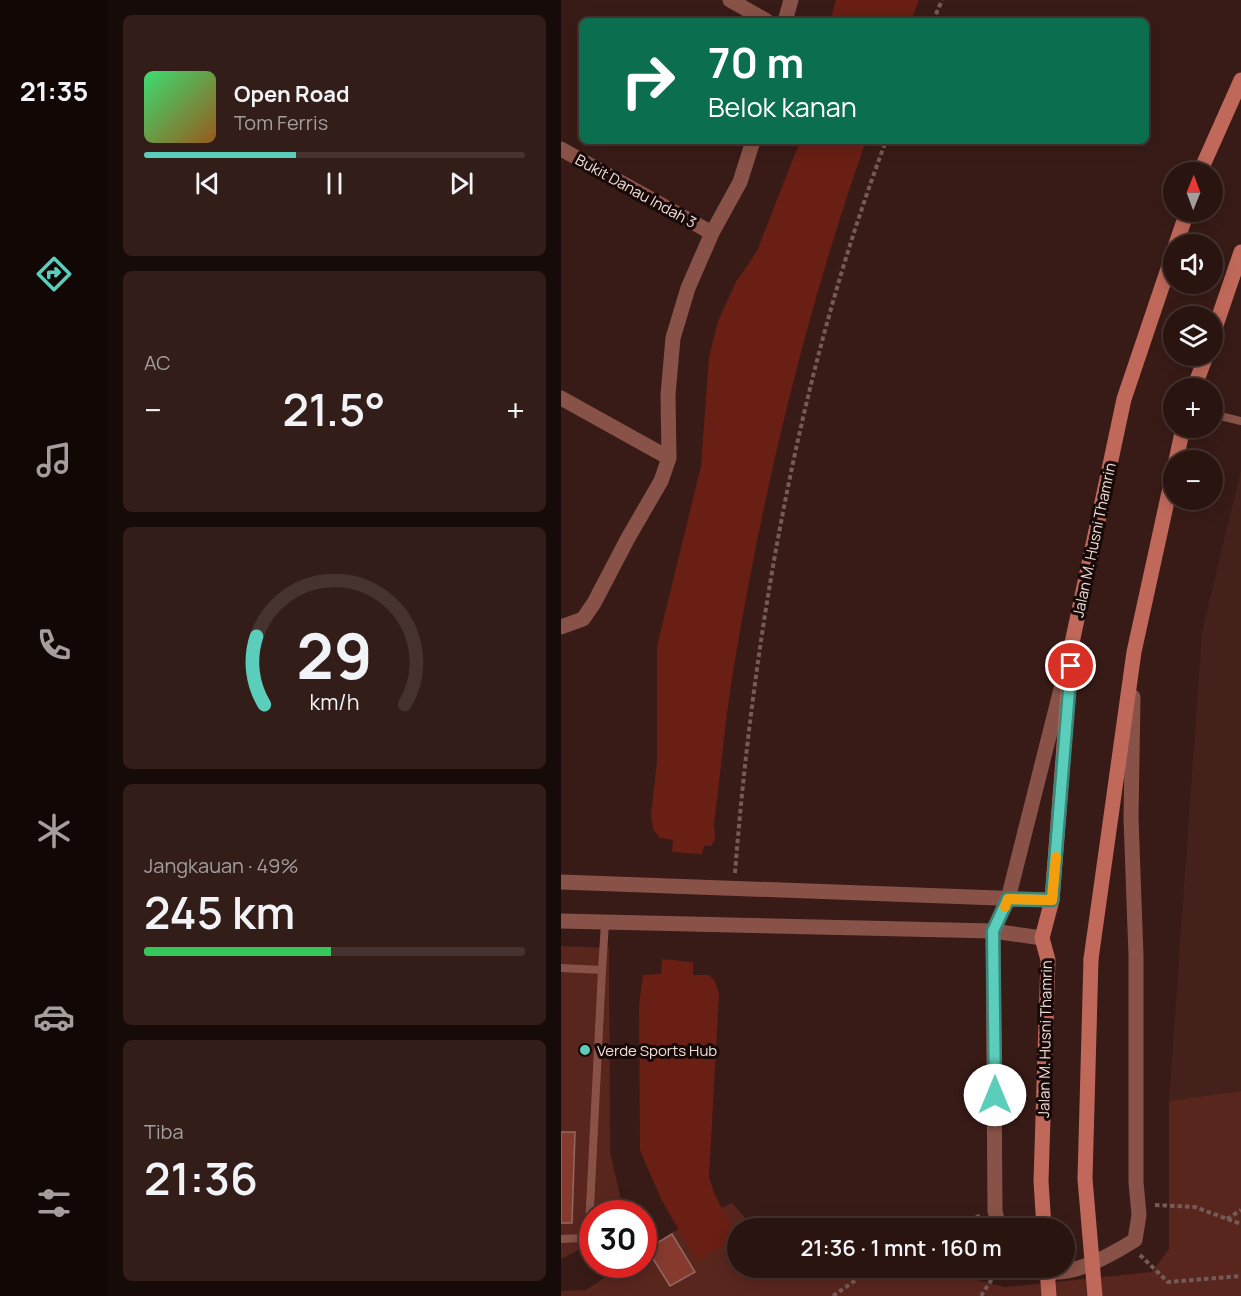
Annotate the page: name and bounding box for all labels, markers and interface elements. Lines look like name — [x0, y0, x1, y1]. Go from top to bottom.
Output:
text: 70 m — [708, 33, 804, 91]
icon: right — [609, 42, 687, 120]
text: 21:35 — [20, 72, 88, 109]
text: Open Road — [234, 79, 349, 109]
text: Belok kanan — [708, 88, 857, 125]
text: Tom Ferris — [234, 109, 328, 136]
street label: Bukit Danau Indah 3 — [572, 149, 700, 233]
north arrow — [1163, 162, 1223, 222]
map controls — [1163, 162, 1223, 510]
icon: previous — [191, 167, 224, 200]
icon: pause — [318, 167, 351, 200]
icon: next — [445, 167, 478, 200]
button: sound — [1163, 234, 1223, 294]
icon: directions — [33, 253, 75, 295]
button: layers — [1163, 306, 1223, 366]
text: AC — [144, 349, 171, 376]
text: 21.5° — [282, 378, 385, 440]
button: + — [1163, 378, 1223, 438]
text: − — [144, 387, 162, 432]
text: + — [506, 387, 525, 432]
icon: music — [33, 439, 75, 481]
button: − — [1163, 450, 1223, 510]
street label: Jalan M. Husni Thamrin — [1067, 461, 1121, 619]
text: 29 — [297, 612, 372, 698]
icon: phone — [33, 624, 75, 666]
pin — [1045, 640, 1096, 691]
icon: arrive — [1054, 649, 1087, 682]
text: km/h — [310, 687, 359, 716]
icon: climate — [33, 810, 75, 852]
text: Jangkauan · 49% — [144, 852, 299, 879]
text: 245 km — [144, 881, 295, 943]
street label: Jalan M. Husni Thamrin — [1033, 960, 1057, 1118]
icon: car — [33, 996, 75, 1038]
place label: Verde Sports Hub — [597, 1040, 717, 1061]
marker: Verde Sports Hub — [578, 1043, 592, 1057]
position arrow — [963, 1063, 1027, 1127]
text: Tiba — [144, 1118, 184, 1145]
text: 21:36 — [144, 1147, 258, 1209]
icon: filters — [33, 1182, 75, 1224]
speed limit sign: 30 — [579, 1200, 657, 1278]
text: 21:36 · 1 mnt · 160 m — [800, 1233, 1002, 1263]

